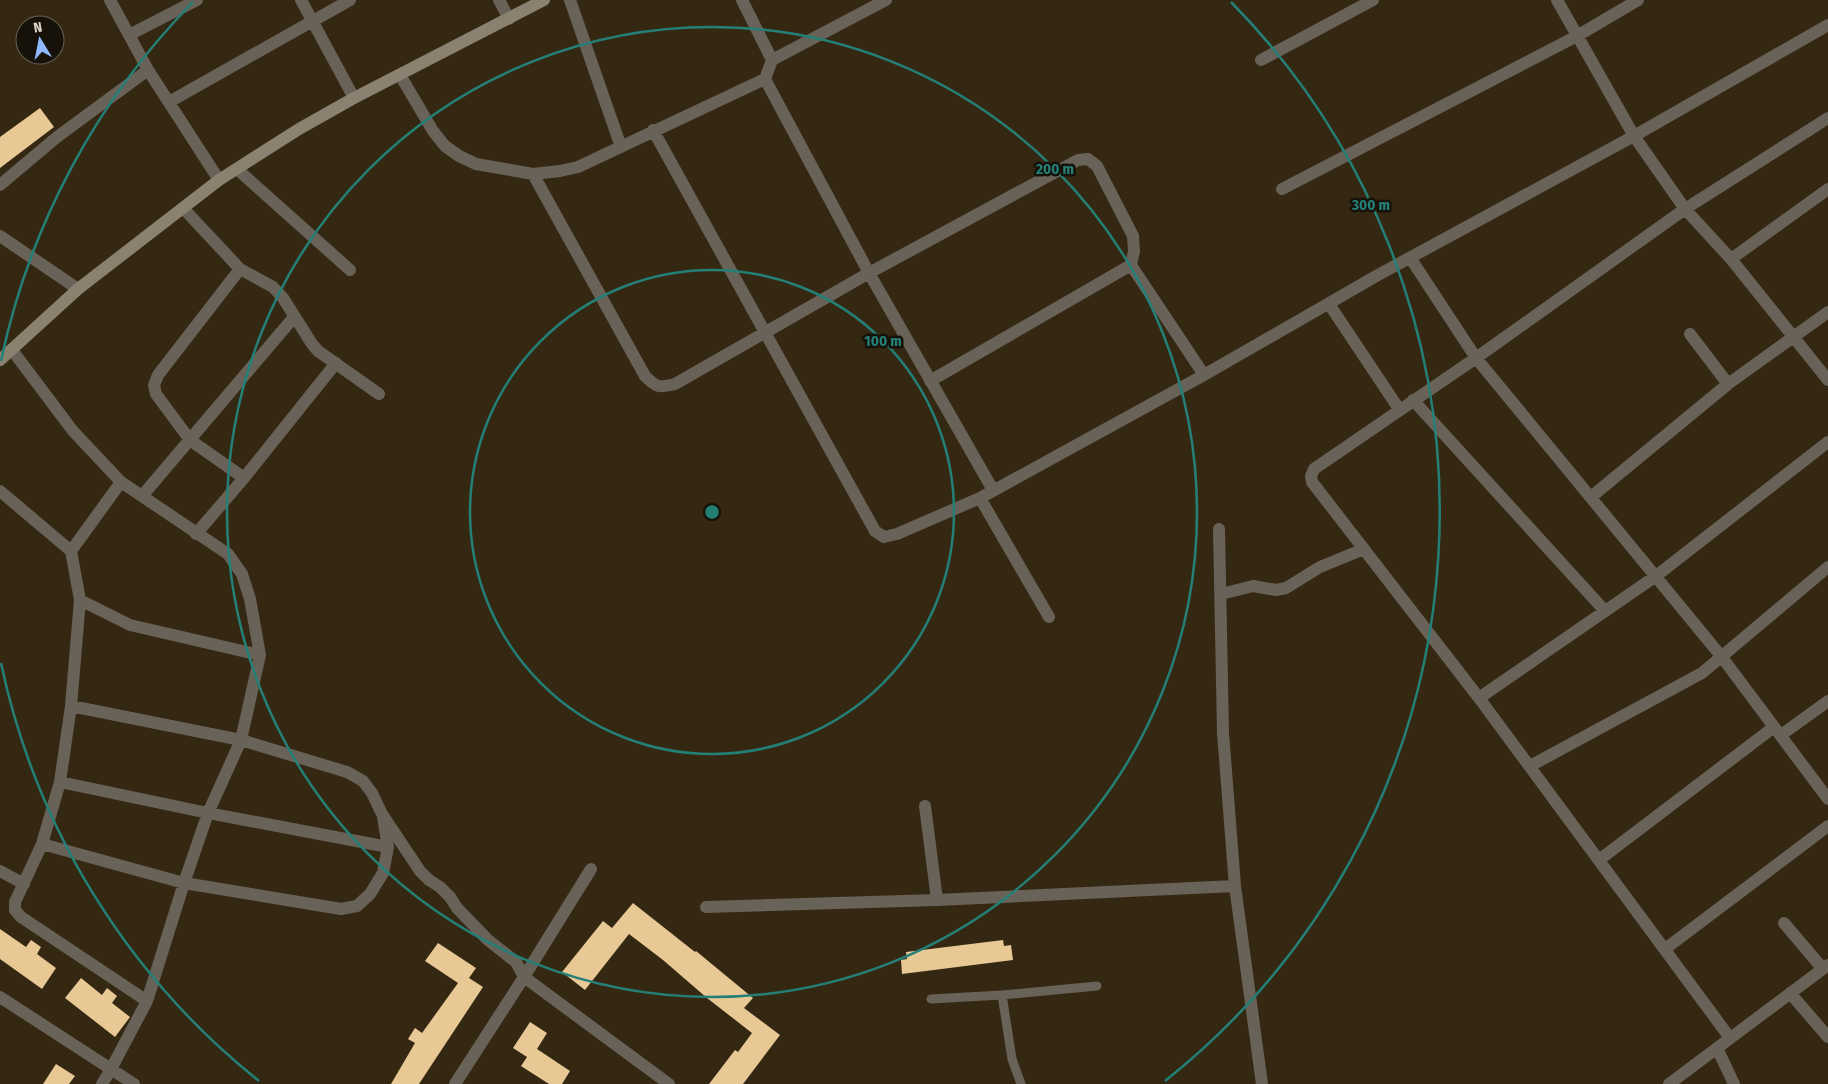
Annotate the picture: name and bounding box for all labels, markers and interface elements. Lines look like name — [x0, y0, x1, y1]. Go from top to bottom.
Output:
north arrow — [15, 15, 65, 65]
text: N — [32, 19, 43, 37]
text: 200 m — [1035, 160, 1074, 178]
text: 300 m — [1351, 196, 1390, 214]
text: 100 m — [864, 332, 902, 350]
centre of rings — [703, 503, 721, 521]

